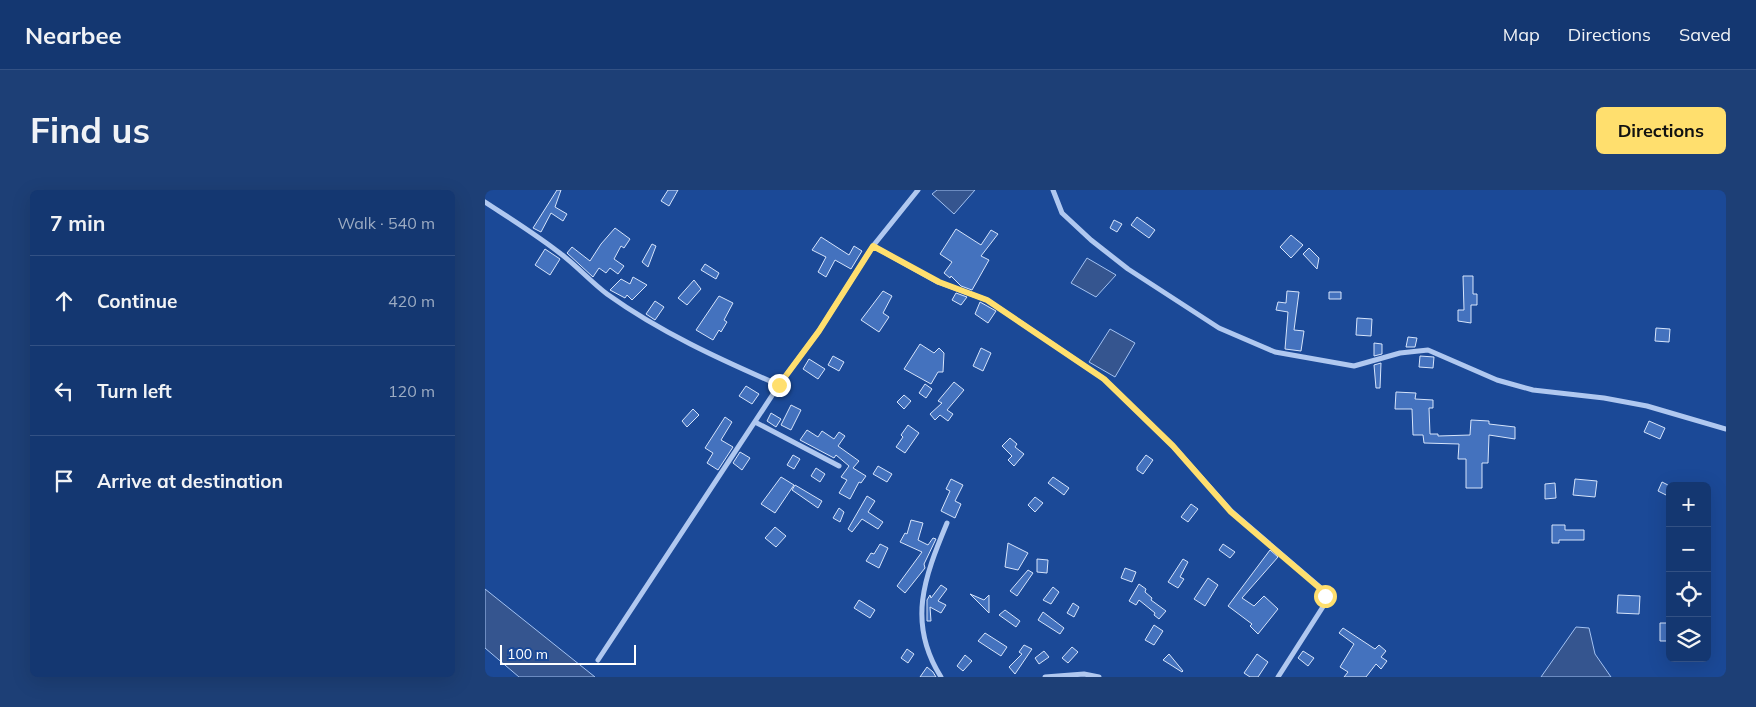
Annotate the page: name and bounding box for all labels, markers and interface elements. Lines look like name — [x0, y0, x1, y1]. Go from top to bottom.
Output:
text: Nearbee — [25, 20, 122, 50]
text: Map — [1503, 23, 1540, 46]
text: Directions — [1568, 23, 1651, 46]
text: Saved — [1679, 23, 1731, 46]
button: Directions — [1596, 107, 1726, 154]
text: Find us — [30, 108, 150, 152]
text: 7 min — [50, 210, 105, 236]
text: Walk · 540 m — [337, 213, 435, 233]
icon: ahead — [50, 287, 78, 315]
text: Continue — [97, 289, 177, 313]
text: 420 m — [388, 291, 435, 311]
route end — [768, 374, 791, 397]
icon: left — [50, 377, 78, 405]
text: Turn left — [97, 379, 172, 403]
text: 120 m — [388, 381, 435, 401]
icon: arrive — [50, 467, 78, 495]
text: Arrive at destination — [97, 469, 283, 493]
map controls — [1666, 482, 1711, 662]
button: + — [1666, 482, 1711, 527]
button: − — [1666, 527, 1711, 572]
button: locate — [1666, 572, 1711, 617]
route start — [1314, 585, 1337, 608]
button: layers — [1666, 617, 1711, 662]
scale bar — [500, 642, 636, 665]
text: 100 m — [507, 645, 548, 663]

